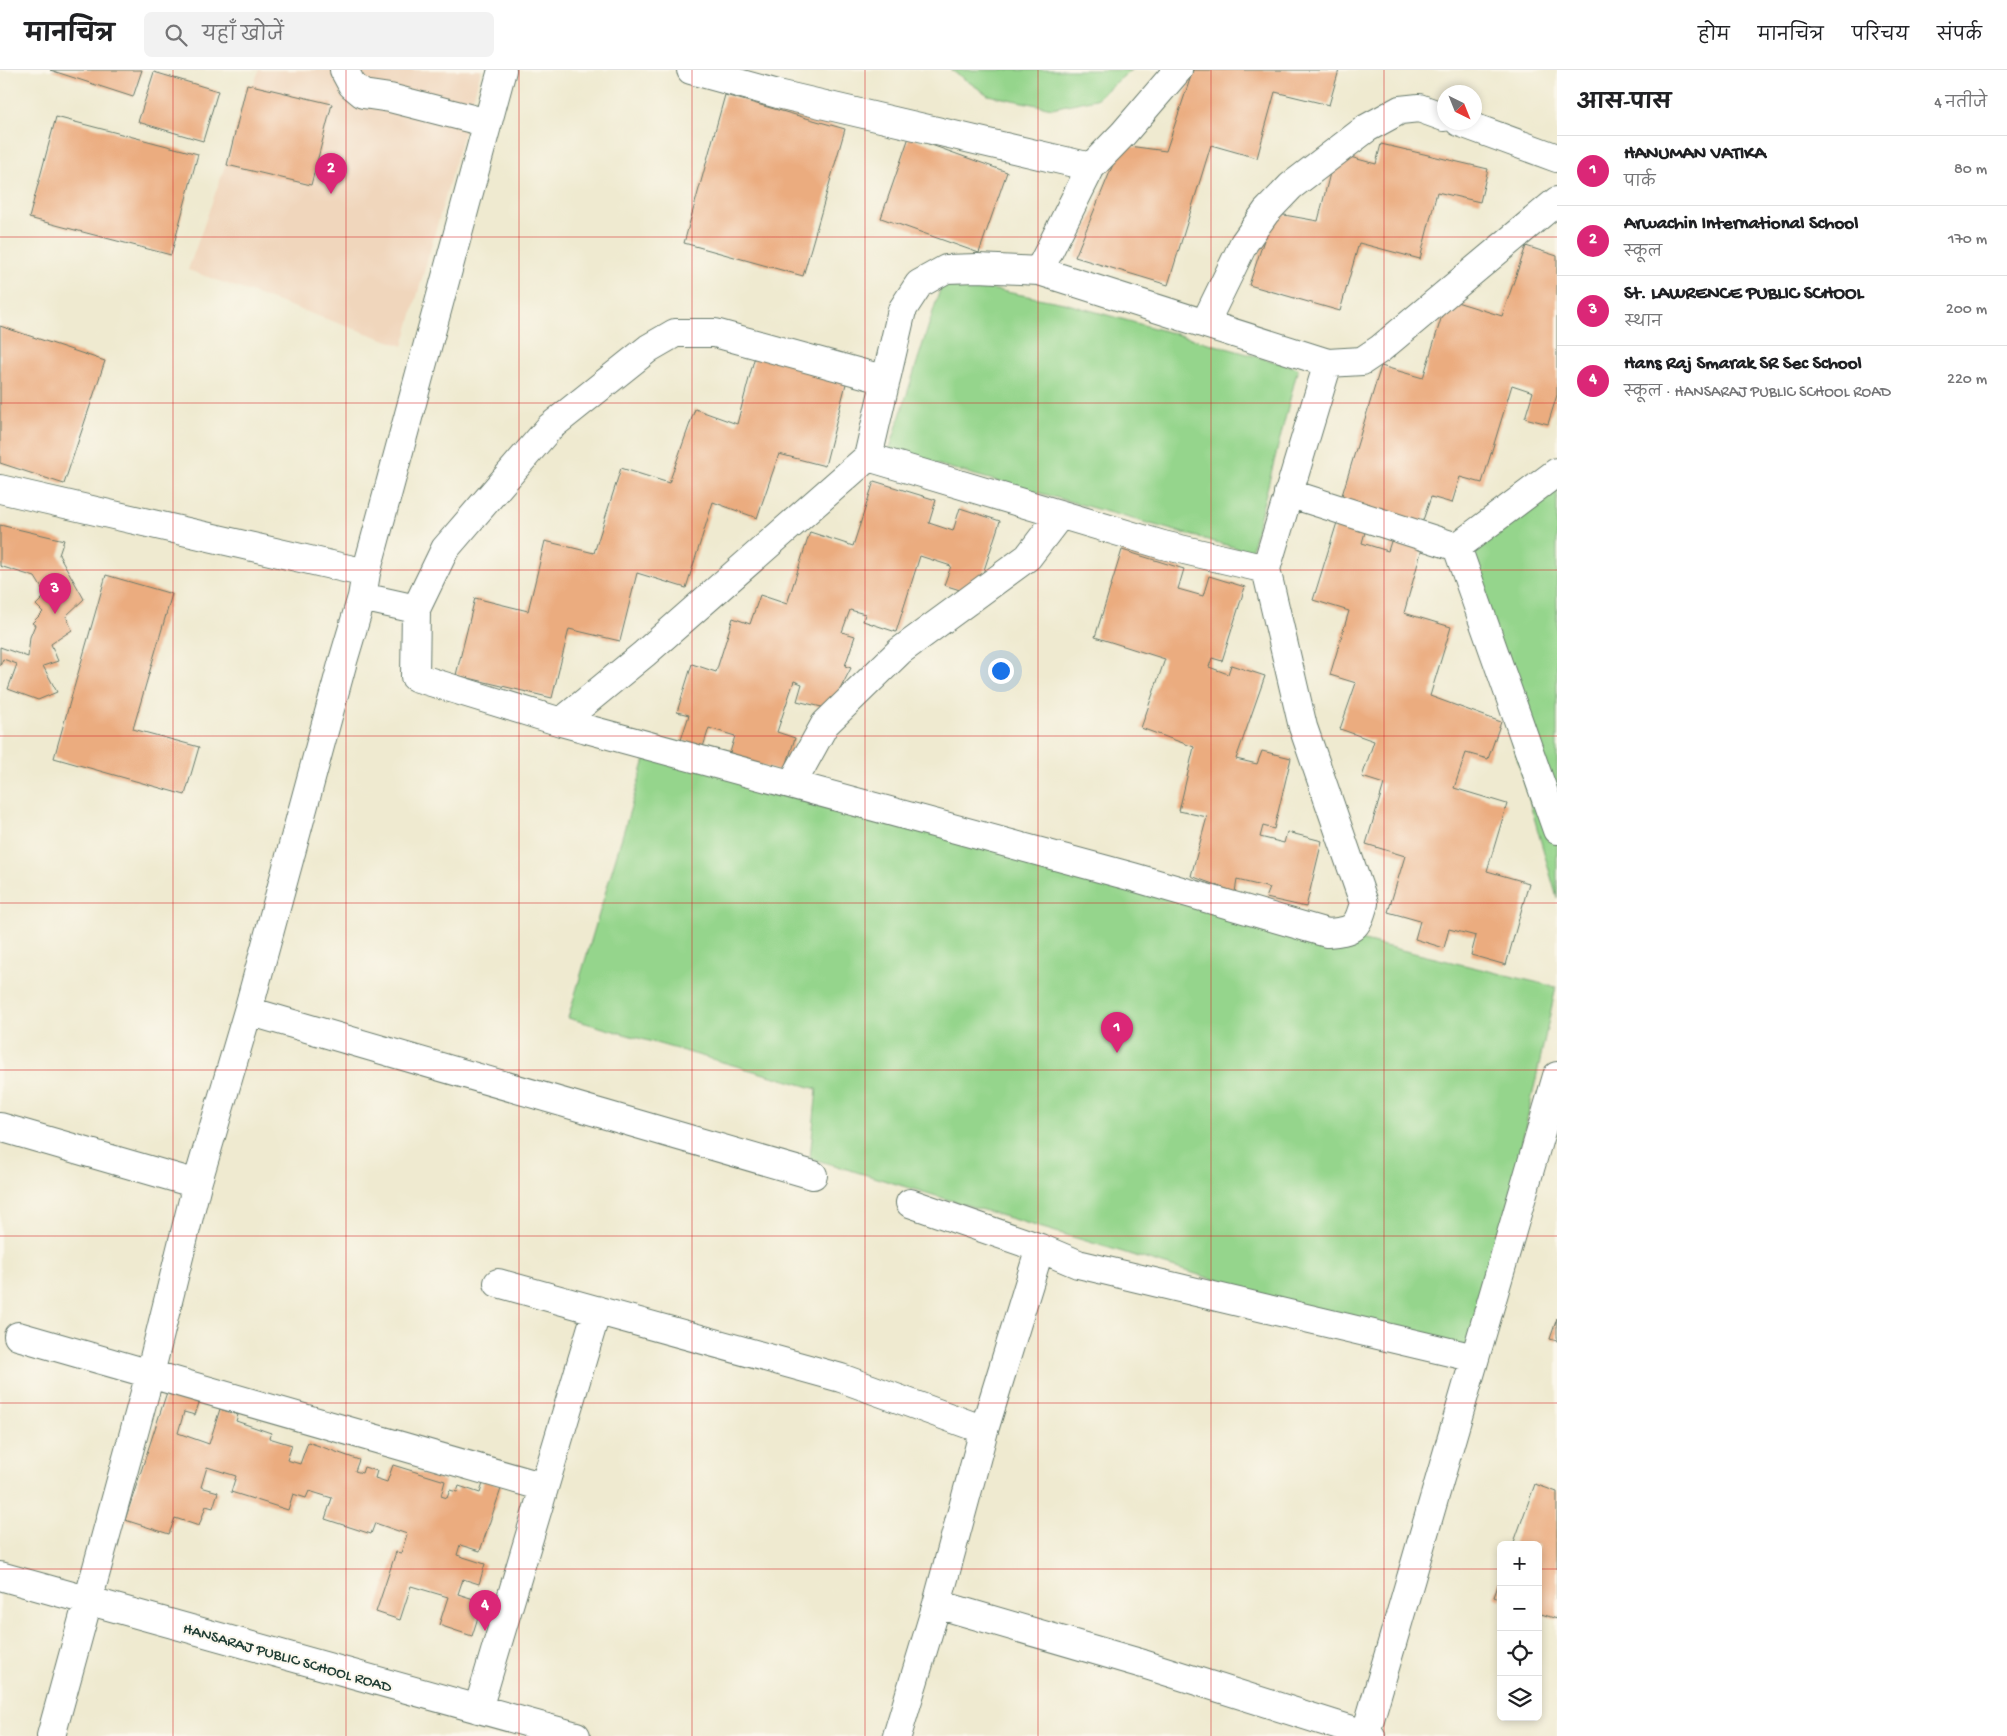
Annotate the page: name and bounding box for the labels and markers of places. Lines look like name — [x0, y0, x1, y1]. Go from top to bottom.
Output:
pin: 2 — [315, 153, 347, 194]
pin: 3 — [39, 573, 71, 614]
pin: 1 — [1101, 1012, 1133, 1053]
pin: 4 — [469, 1590, 501, 1631]

